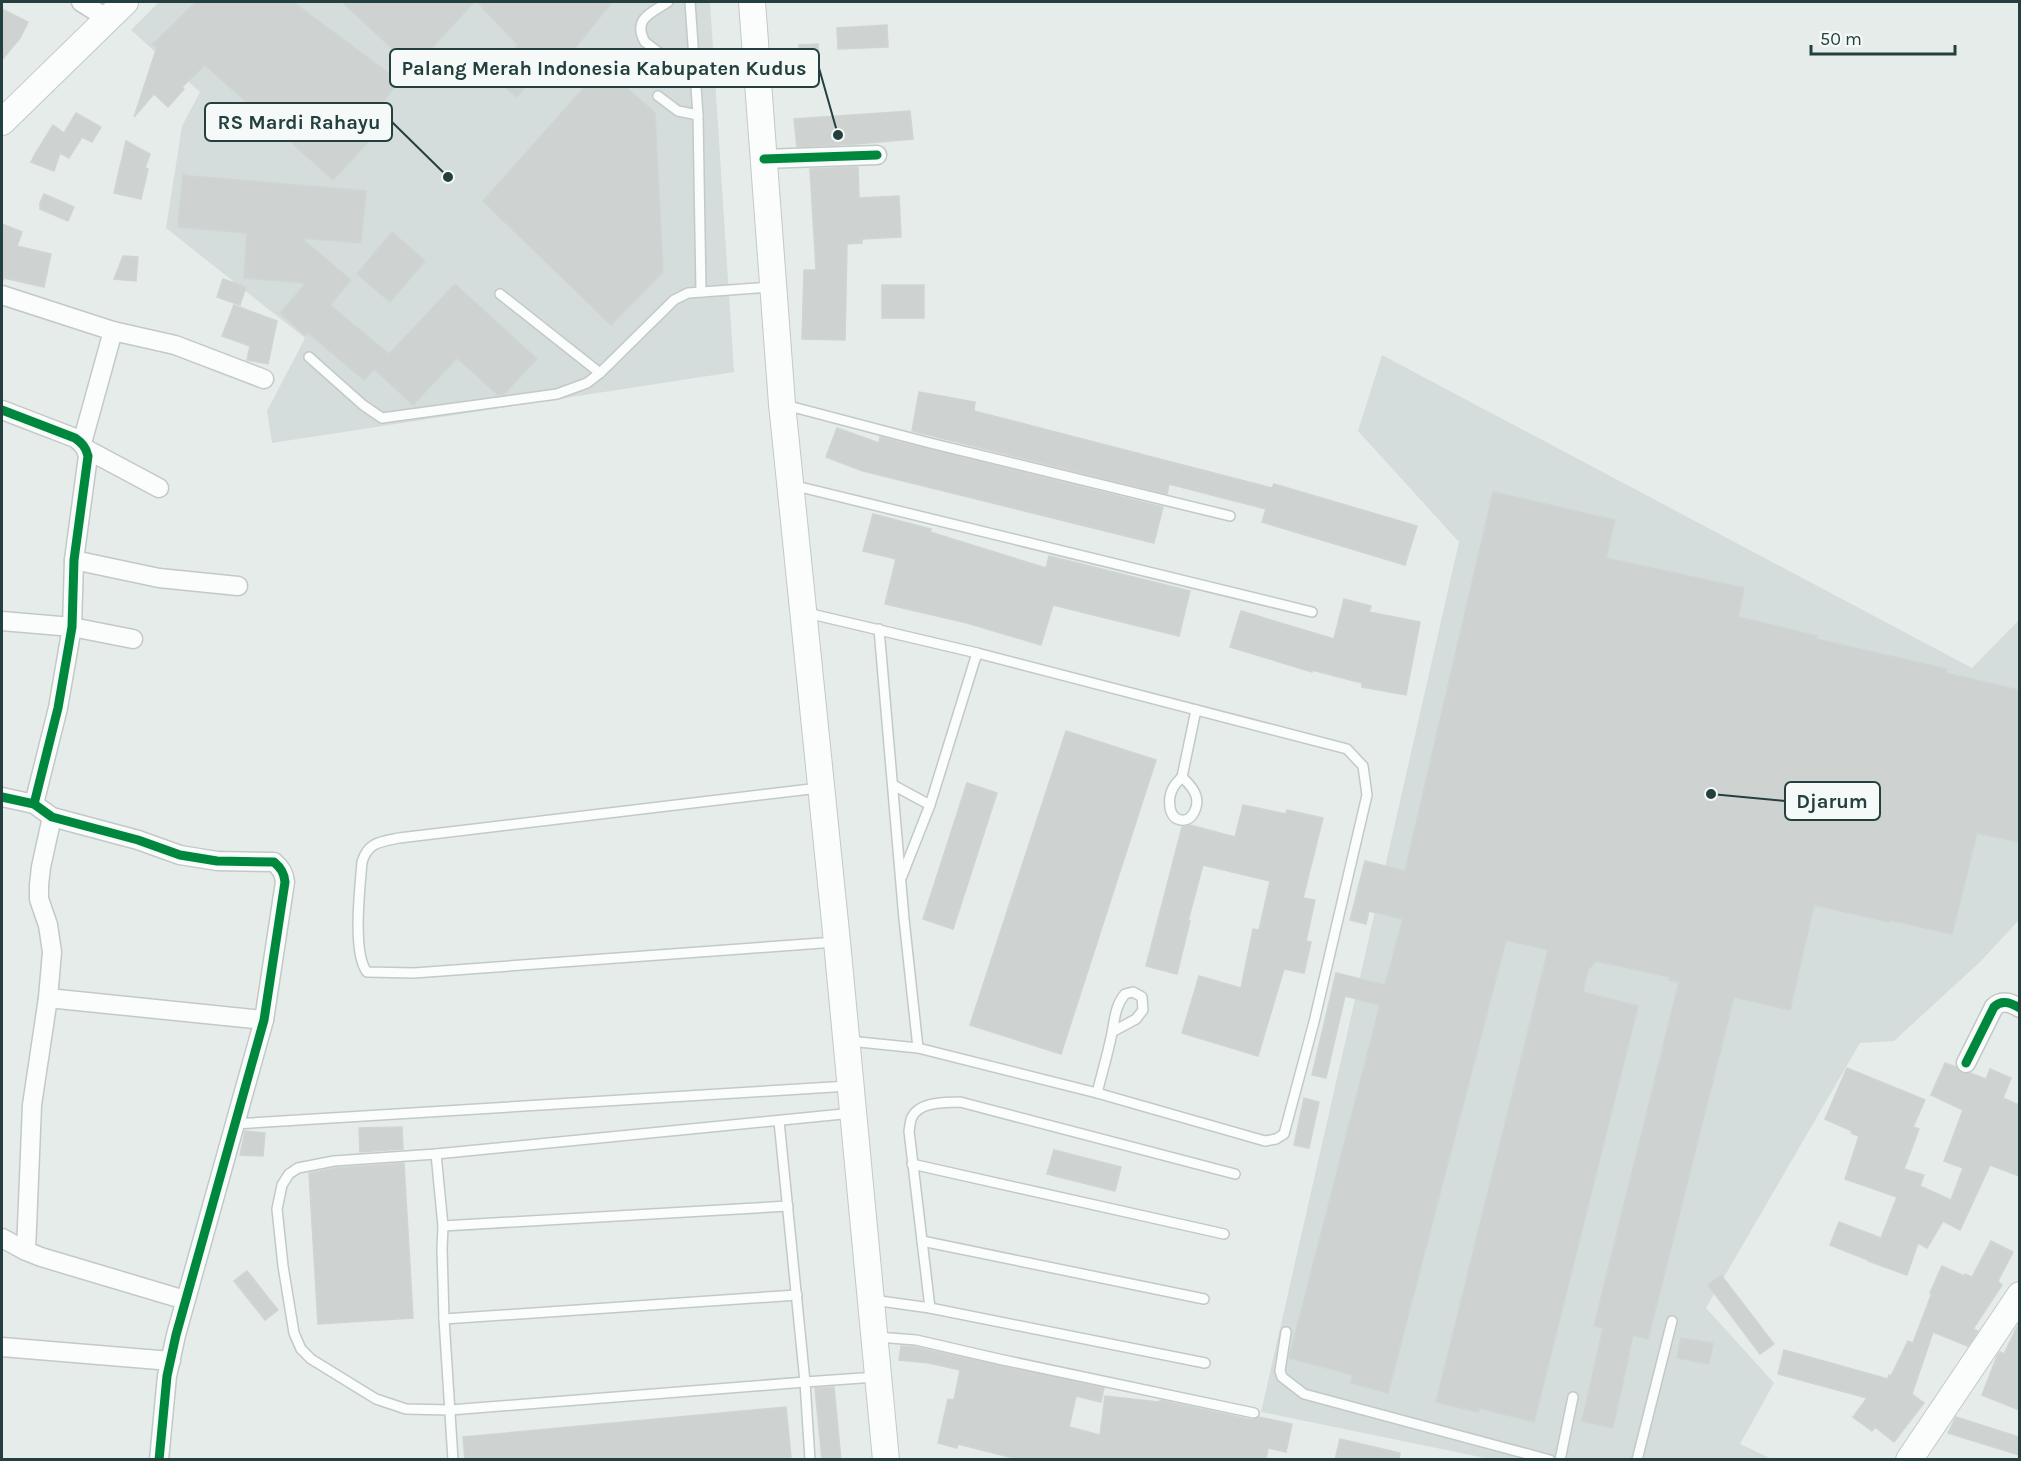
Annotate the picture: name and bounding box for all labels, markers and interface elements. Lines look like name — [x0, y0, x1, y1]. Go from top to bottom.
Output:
scale bar — [1811, 18, 1955, 56]
text: 50 m — [1820, 28, 1862, 50]
callout: Palang Merah Indonesia Kabupaten Kudus — [390, 49, 819, 87]
text: Palang Merah Indonesia Kabupaten Kudus — [402, 57, 807, 80]
callout: RS Mardi Rahayu — [205, 103, 392, 141]
text: RS Mardi Rahayu — [218, 111, 380, 134]
callout: Djarum — [1785, 782, 1880, 820]
text: Djarum — [1796, 790, 1868, 813]

